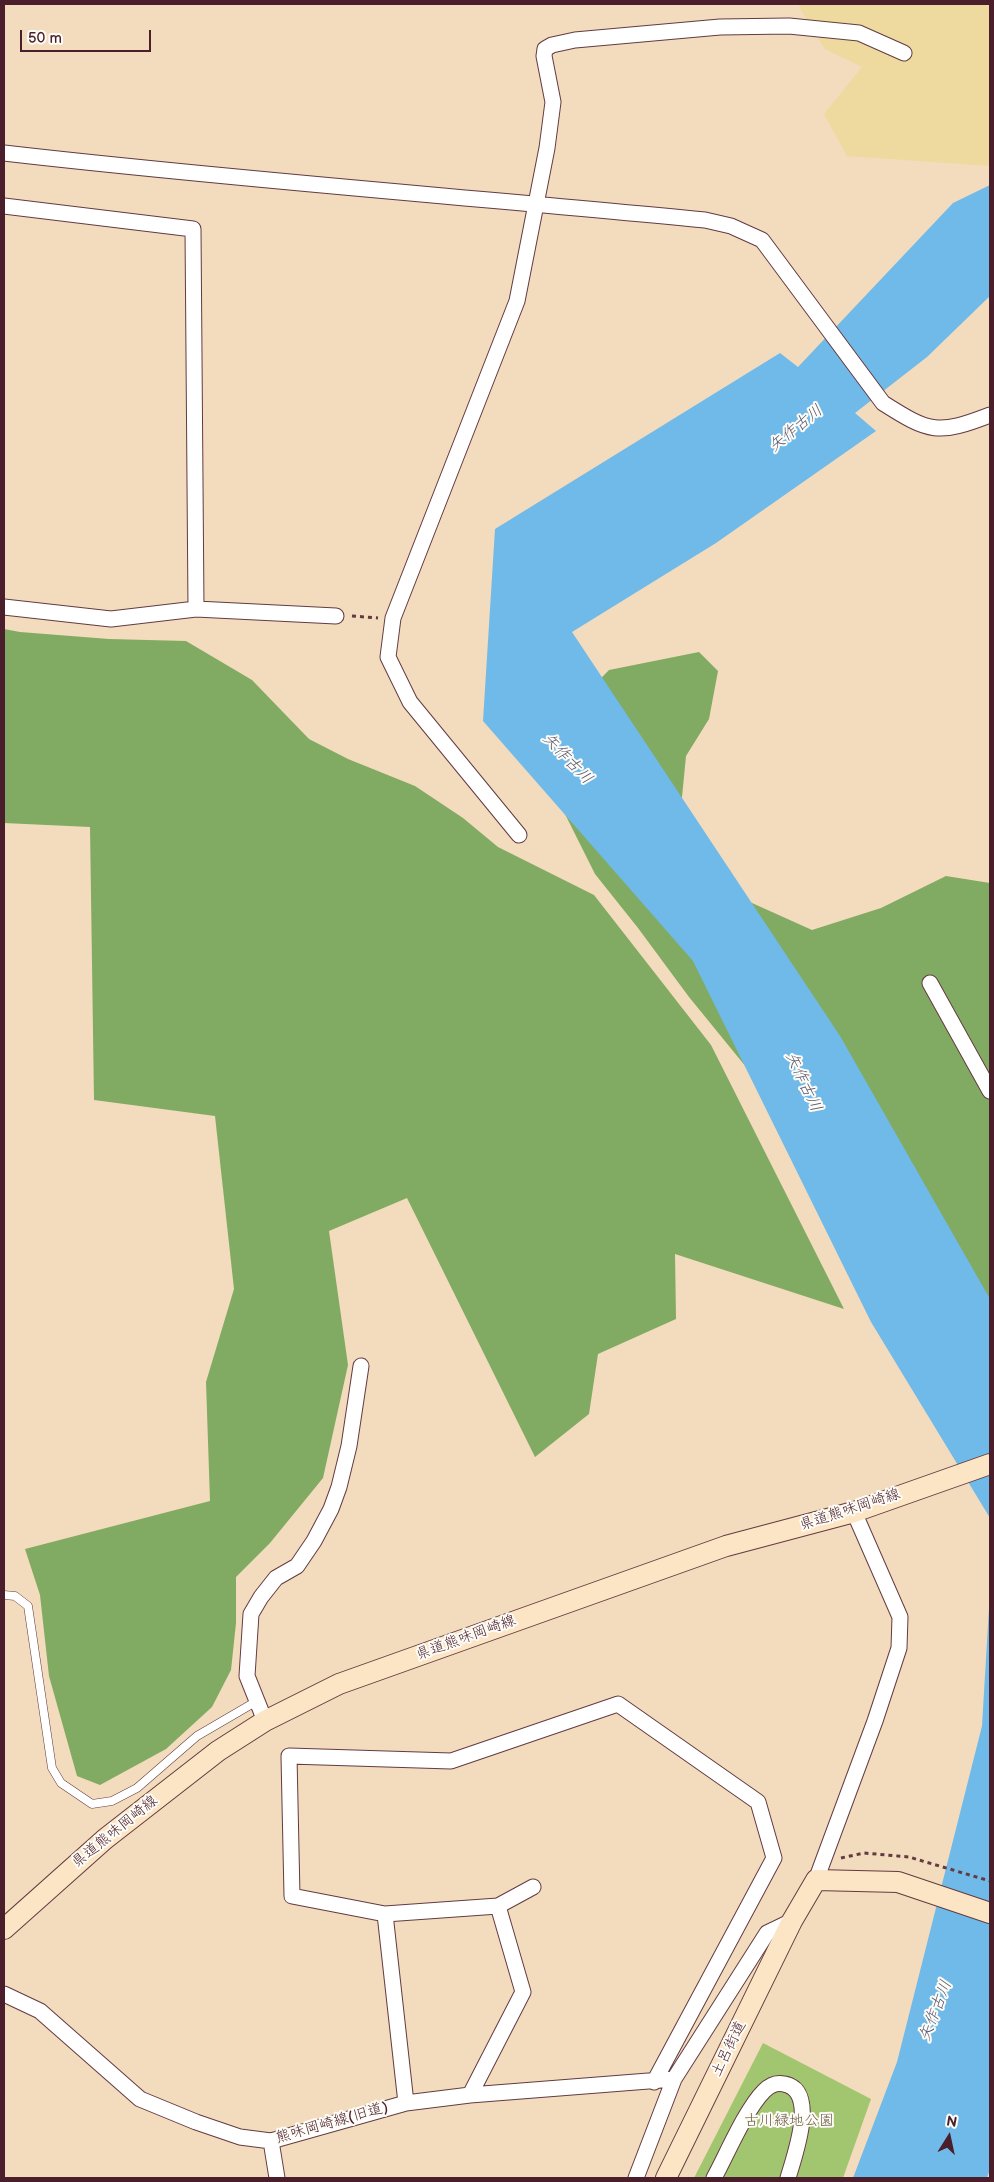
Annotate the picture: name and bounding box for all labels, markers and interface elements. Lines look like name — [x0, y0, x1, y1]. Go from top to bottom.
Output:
scale bar — [22, 20, 154, 52]
text: 50 m — [28, 29, 62, 48]
water label: 矢作古川 — [765, 401, 827, 457]
water label: 矢作古川 — [538, 729, 596, 789]
water label: 矢作古川 — [781, 1049, 825, 1115]
street label: 県道熊味岡崎線 — [797, 1485, 903, 1535]
street label: 県道熊味岡崎線 — [414, 1612, 518, 1664]
street label: 県道熊味岡崎線 — [69, 1792, 161, 1872]
water label: 矢作古川 — [916, 1978, 956, 2044]
street label: 土呂街道 — [708, 2018, 750, 2080]
street label: 熊味岡崎線(旧道) — [274, 2098, 390, 2148]
park label: 古川緑地公園 — [744, 2112, 834, 2130]
north arrow — [924, 2112, 974, 2162]
text: N — [945, 2112, 958, 2131]

